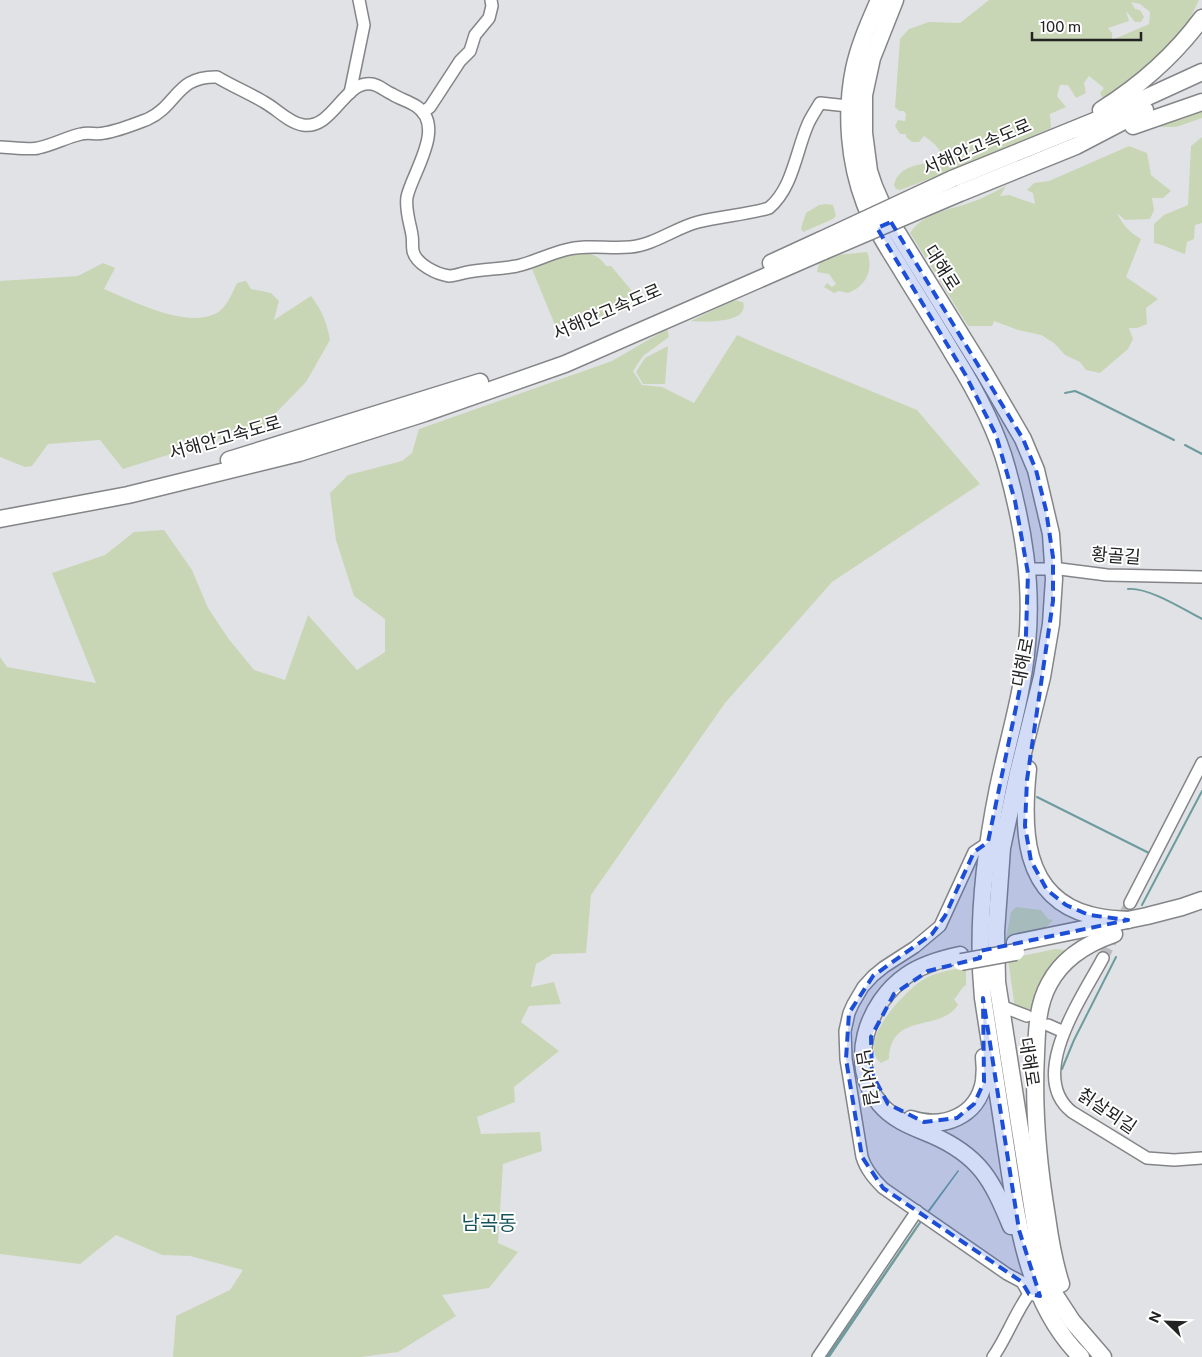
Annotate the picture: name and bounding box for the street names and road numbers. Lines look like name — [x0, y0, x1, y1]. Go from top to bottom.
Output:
street label: 서해안고속도로 — [919, 114, 1034, 179]
street label: 대해로 — [920, 241, 964, 294]
street label: 서해안고속도로 — [549, 279, 664, 344]
street label: 서해안고속도로 — [166, 411, 283, 464]
street label: 황골길 — [1091, 543, 1142, 568]
street label: 대해로 — [1007, 636, 1038, 688]
street label: 대해로 — [1015, 1036, 1044, 1088]
street label: 남서1길 — [853, 1048, 882, 1108]
street label: 칡살뫼길 — [1074, 1083, 1141, 1138]

